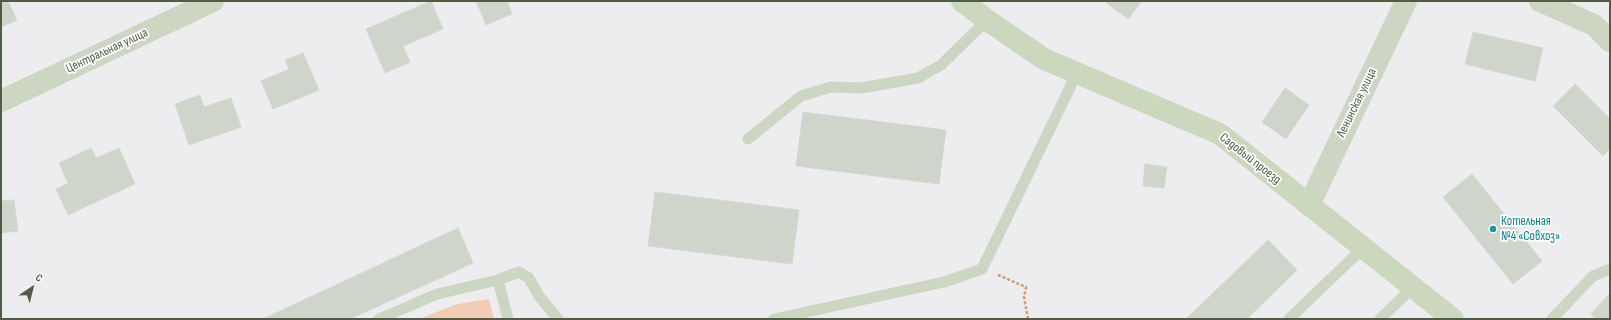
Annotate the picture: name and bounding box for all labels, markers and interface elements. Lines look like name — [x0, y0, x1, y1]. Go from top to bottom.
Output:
street label: Центральная улица — [64, 25, 150, 77]
street label: Ленинская улица — [1334, 66, 1380, 140]
street label: Садовый проезд — [1216, 130, 1284, 188]
place label: Котельная №4 «Совхоз» — [1501, 214, 1560, 245]
marker: Котельная №4 «Совхоз» — [1488, 224, 1498, 234]
north arrow — [12, 268, 52, 308]
text: С — [33, 271, 45, 285]

